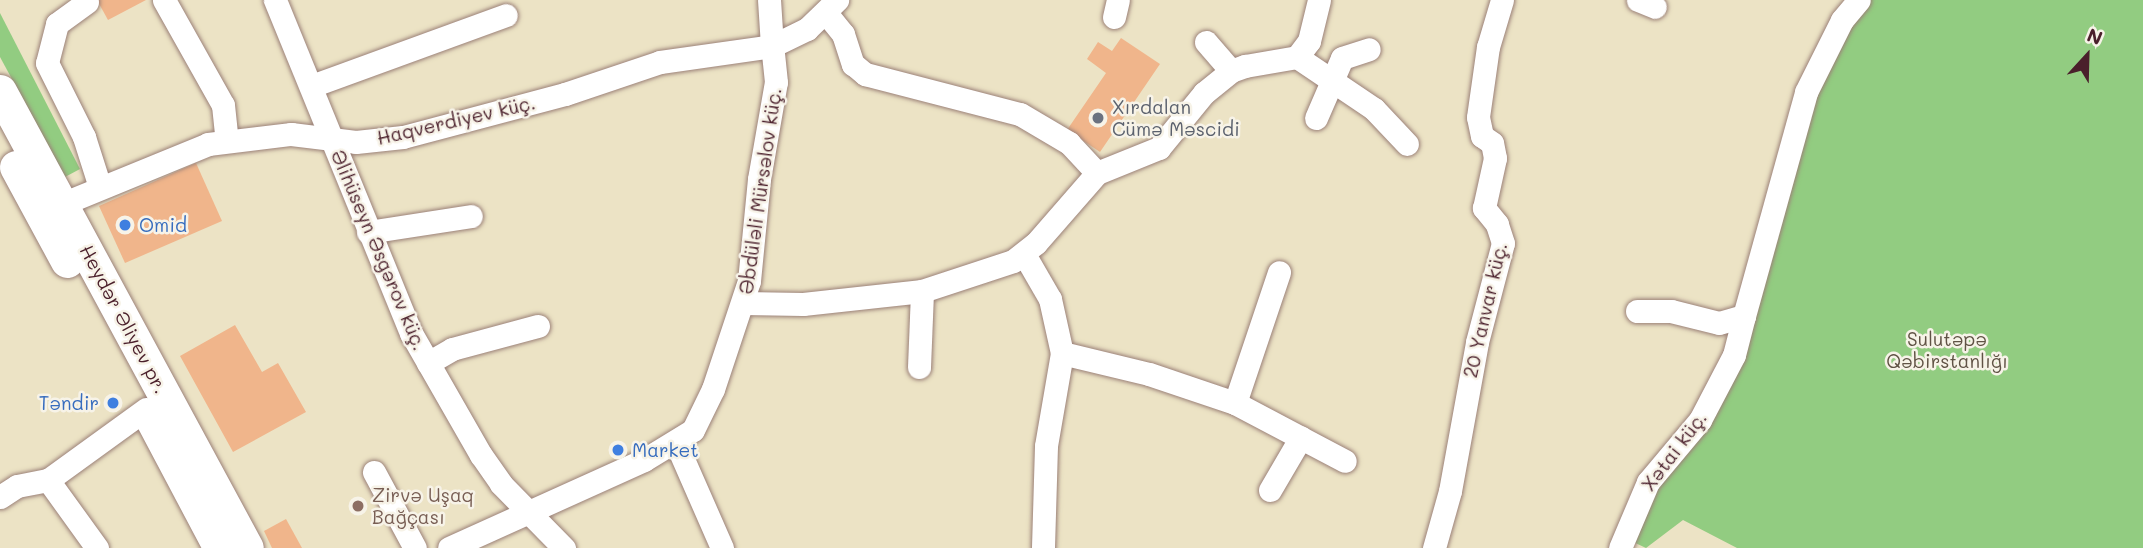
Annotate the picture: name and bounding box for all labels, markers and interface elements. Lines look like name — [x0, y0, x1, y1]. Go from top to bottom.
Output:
north arrow — [2052, 21, 2122, 91]
text: N — [2084, 22, 2106, 50]
street label: Əbdüləli Mürsəlov küç. — [734, 86, 786, 296]
street label: Haqverdiyev küç. — [375, 91, 537, 149]
place label: Xırdalan Cümə Məscidi — [1112, 96, 1240, 140]
marker: Xırdalan Cümə Məscidi — [1090, 110, 1106, 126]
street label: Əlihüseyn Əsgərov küç. — [326, 146, 432, 354]
place label: Omid — [139, 214, 187, 236]
marker: Omid — [117, 217, 133, 233]
street label: 20 Yanvar küç. — [1458, 240, 1512, 380]
street label: Heydər Əliyev pr. — [75, 241, 173, 397]
park label: Sulutəpə Qəbirstanlığı — [1886, 328, 2008, 372]
place label: Təndir — [39, 392, 99, 414]
marker: Təndir — [105, 395, 121, 411]
street label: Xətai küç. — [1637, 407, 1711, 495]
place label: Market — [632, 439, 699, 461]
marker: Market — [610, 442, 626, 458]
place label: Zirvə Uşaq Bağçası — [372, 484, 474, 528]
marker: Zirvə Uşaq Bağçası — [350, 498, 366, 514]

